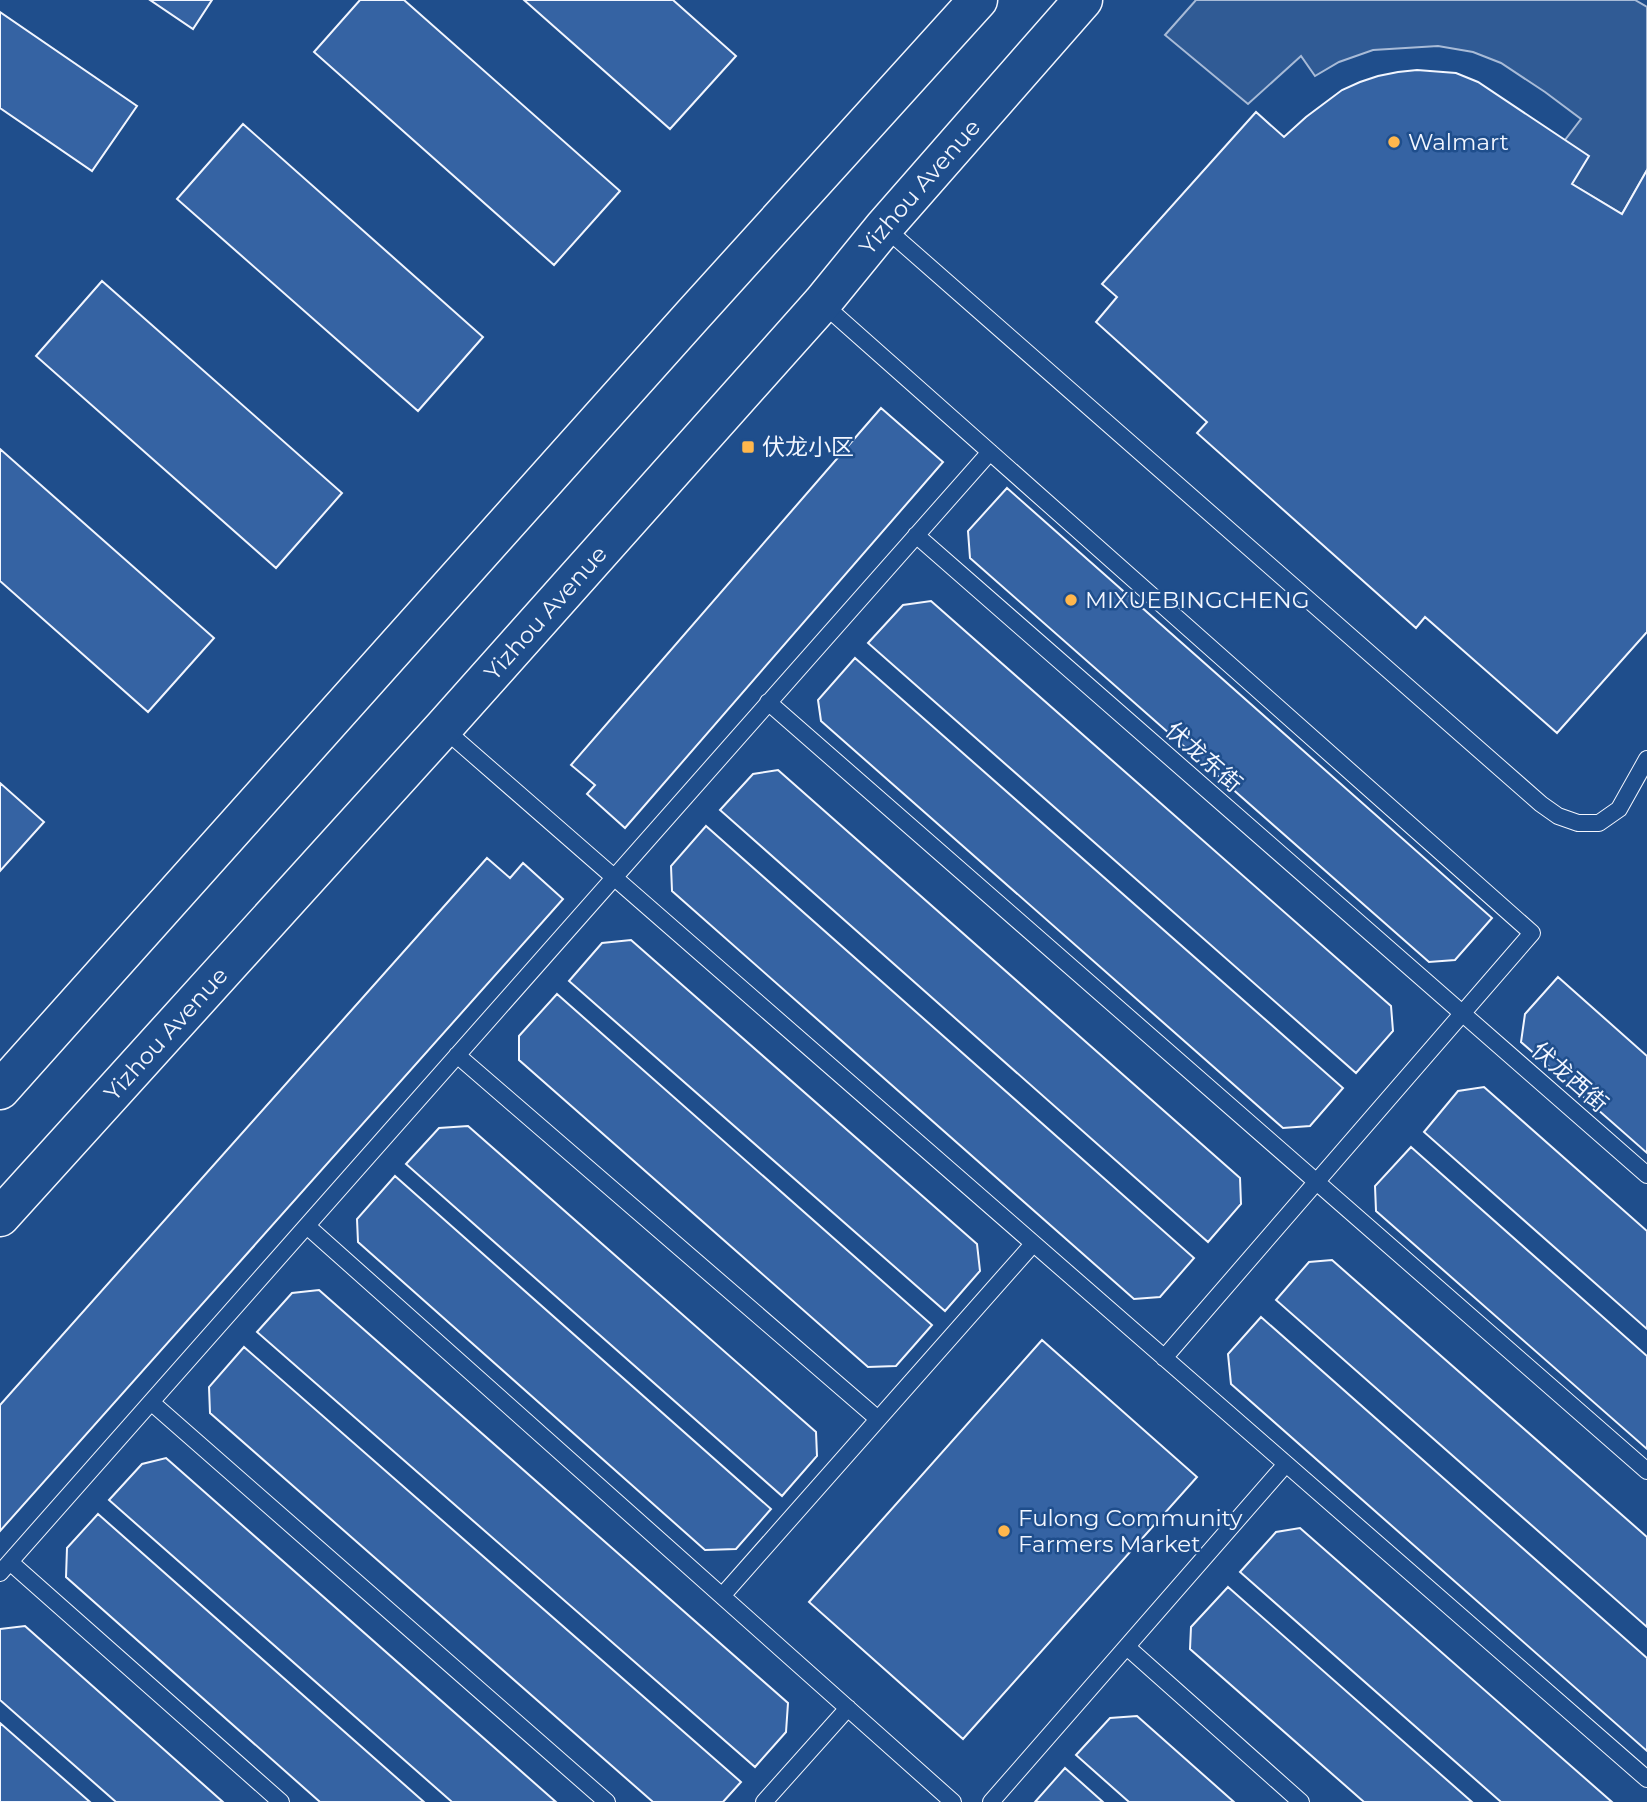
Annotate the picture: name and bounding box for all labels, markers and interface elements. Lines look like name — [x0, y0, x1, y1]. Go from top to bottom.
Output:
street label: Yizhou Avenue — [853, 113, 986, 260]
place label: Walmart — [1408, 128, 1509, 156]
marker: Walmart — [1386, 134, 1402, 150]
place label: 伏龙小区 — [762, 433, 854, 461]
marker: 伏龙小区 — [740, 439, 756, 455]
street label: Yizhou Avenue — [478, 540, 613, 686]
place label: MIXUEBINGCHENG — [1085, 586, 1310, 614]
marker: MIXUEBINGCHENG — [1063, 592, 1079, 608]
street label: 伏龙东街 — [1160, 716, 1248, 798]
street label: Yizhou Avenue — [98, 961, 233, 1107]
street label: 伏龙西街 — [1526, 1036, 1614, 1118]
place label: Fulong Community Farmers Market — [1018, 1504, 1243, 1558]
marker: Fulong Community Farmers Market — [996, 1523, 1012, 1539]

